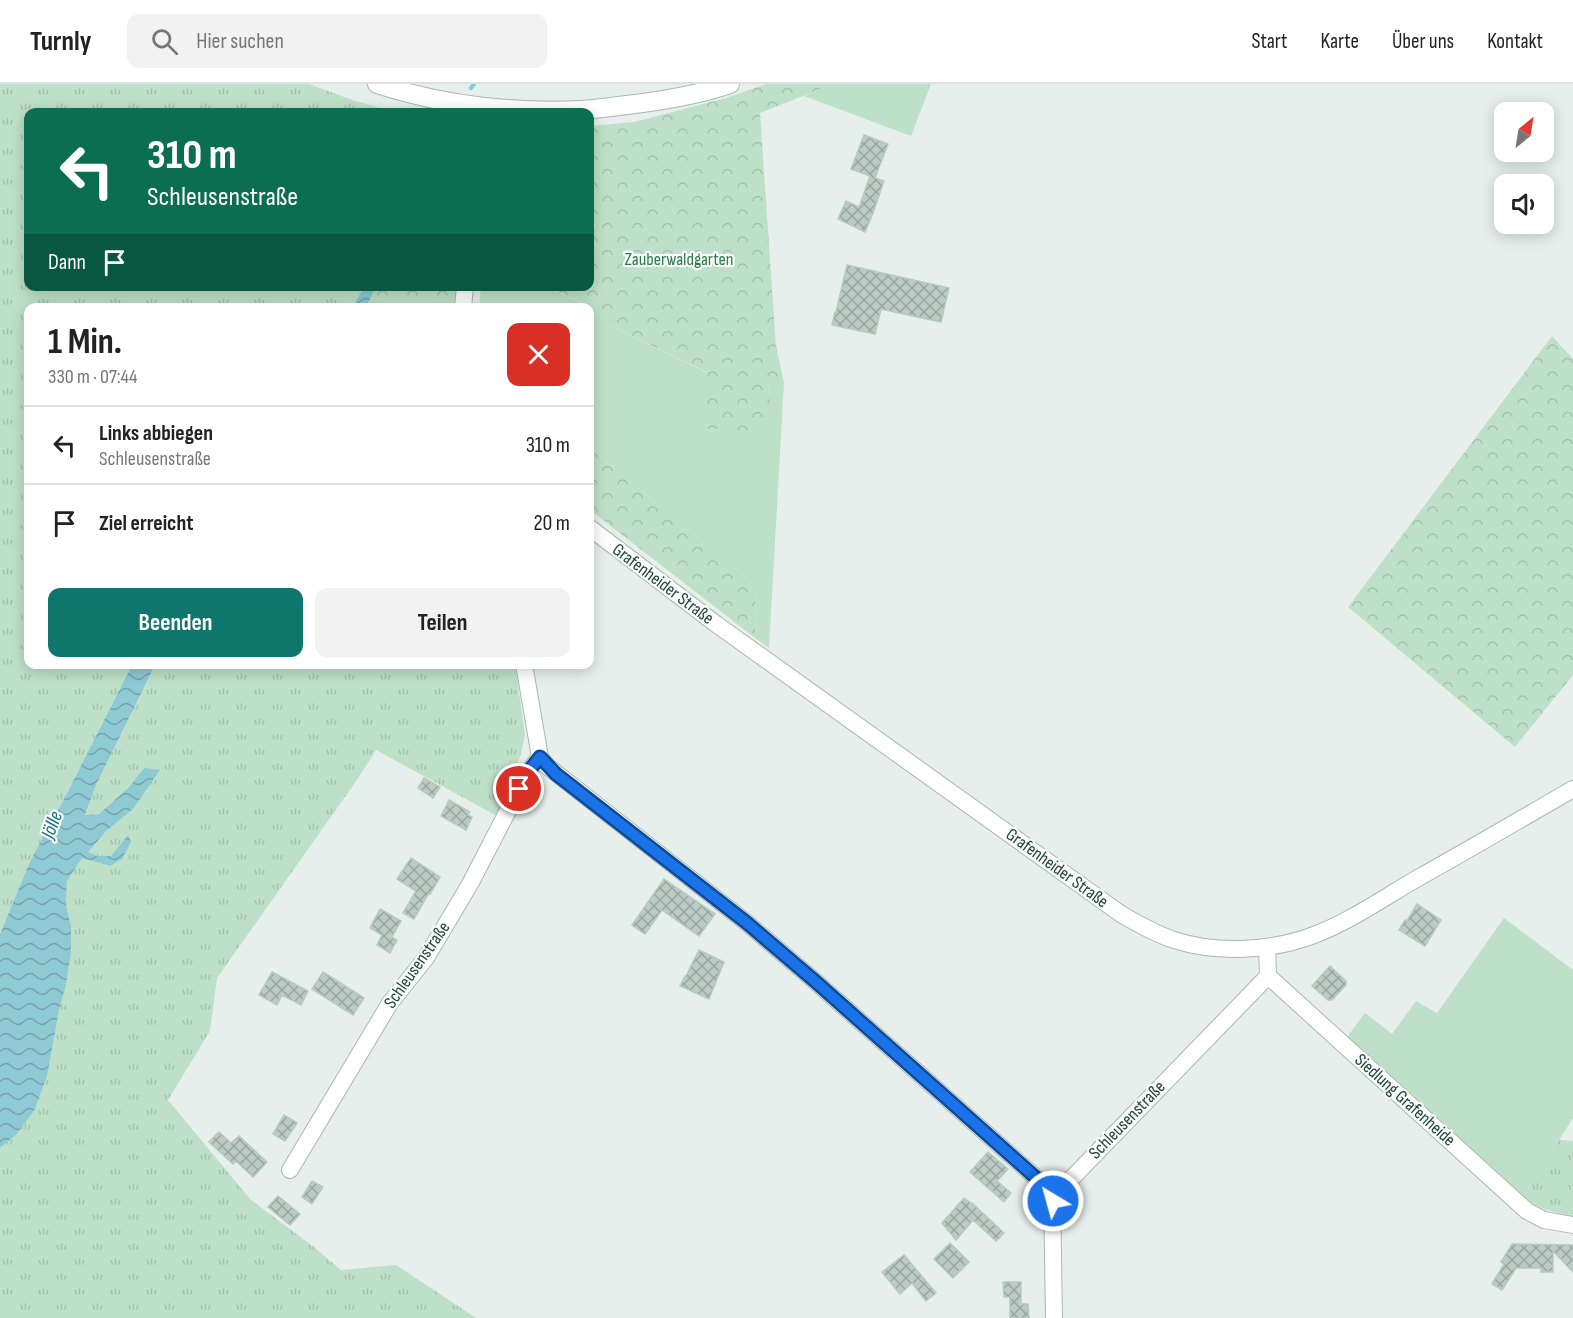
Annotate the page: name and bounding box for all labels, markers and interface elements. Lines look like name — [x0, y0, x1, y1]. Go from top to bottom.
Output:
search box — [127, 14, 547, 68]
text: Turnly — [30, 25, 91, 58]
icon: search — [148, 25, 181, 58]
text: Hier suchen — [196, 28, 284, 55]
text: Start — [1251, 29, 1288, 54]
text: Karte — [1321, 29, 1359, 54]
text: Über uns — [1392, 29, 1454, 54]
text: Kontakt — [1487, 29, 1543, 54]
north arrow — [1494, 102, 1554, 162]
map controls — [1494, 102, 1554, 234]
text: 310 m — [147, 130, 237, 181]
icon: left — [48, 132, 126, 210]
button: sound — [1494, 174, 1554, 234]
text: Schleusenstraße — [147, 181, 298, 213]
icon: arrive — [98, 246, 131, 279]
text: Dann — [48, 249, 86, 276]
park label: Zauberwaldgarten — [624, 249, 734, 270]
text: 1 Min. — [48, 321, 122, 364]
button: close — [507, 323, 570, 386]
text: 330 m · 07:44 — [48, 365, 137, 389]
text: Links abbiegen — [99, 420, 213, 447]
icon: left — [48, 429, 81, 462]
text: 310 m — [526, 432, 570, 459]
text: Schleusenstraße — [99, 447, 211, 471]
icon: arrive — [48, 507, 81, 540]
text: Ziel erreicht — [99, 510, 194, 537]
text: 20 m — [534, 510, 570, 537]
street label: Grafenheider Straße — [608, 539, 718, 629]
button: Beenden — [48, 588, 303, 657]
button: Teilen — [315, 588, 570, 657]
pin — [493, 763, 544, 814]
icon: arrive — [502, 772, 535, 805]
water label: Jölle — [36, 808, 68, 843]
street label: Grafenheider Straße — [1002, 824, 1112, 912]
street label: Schleusenstraße — [380, 918, 454, 1012]
street label: Siedlung Grafenheide — [1350, 1049, 1460, 1151]
street label: Schleusenstraße — [1084, 1076, 1170, 1164]
position arrow — [1021, 1169, 1085, 1233]

